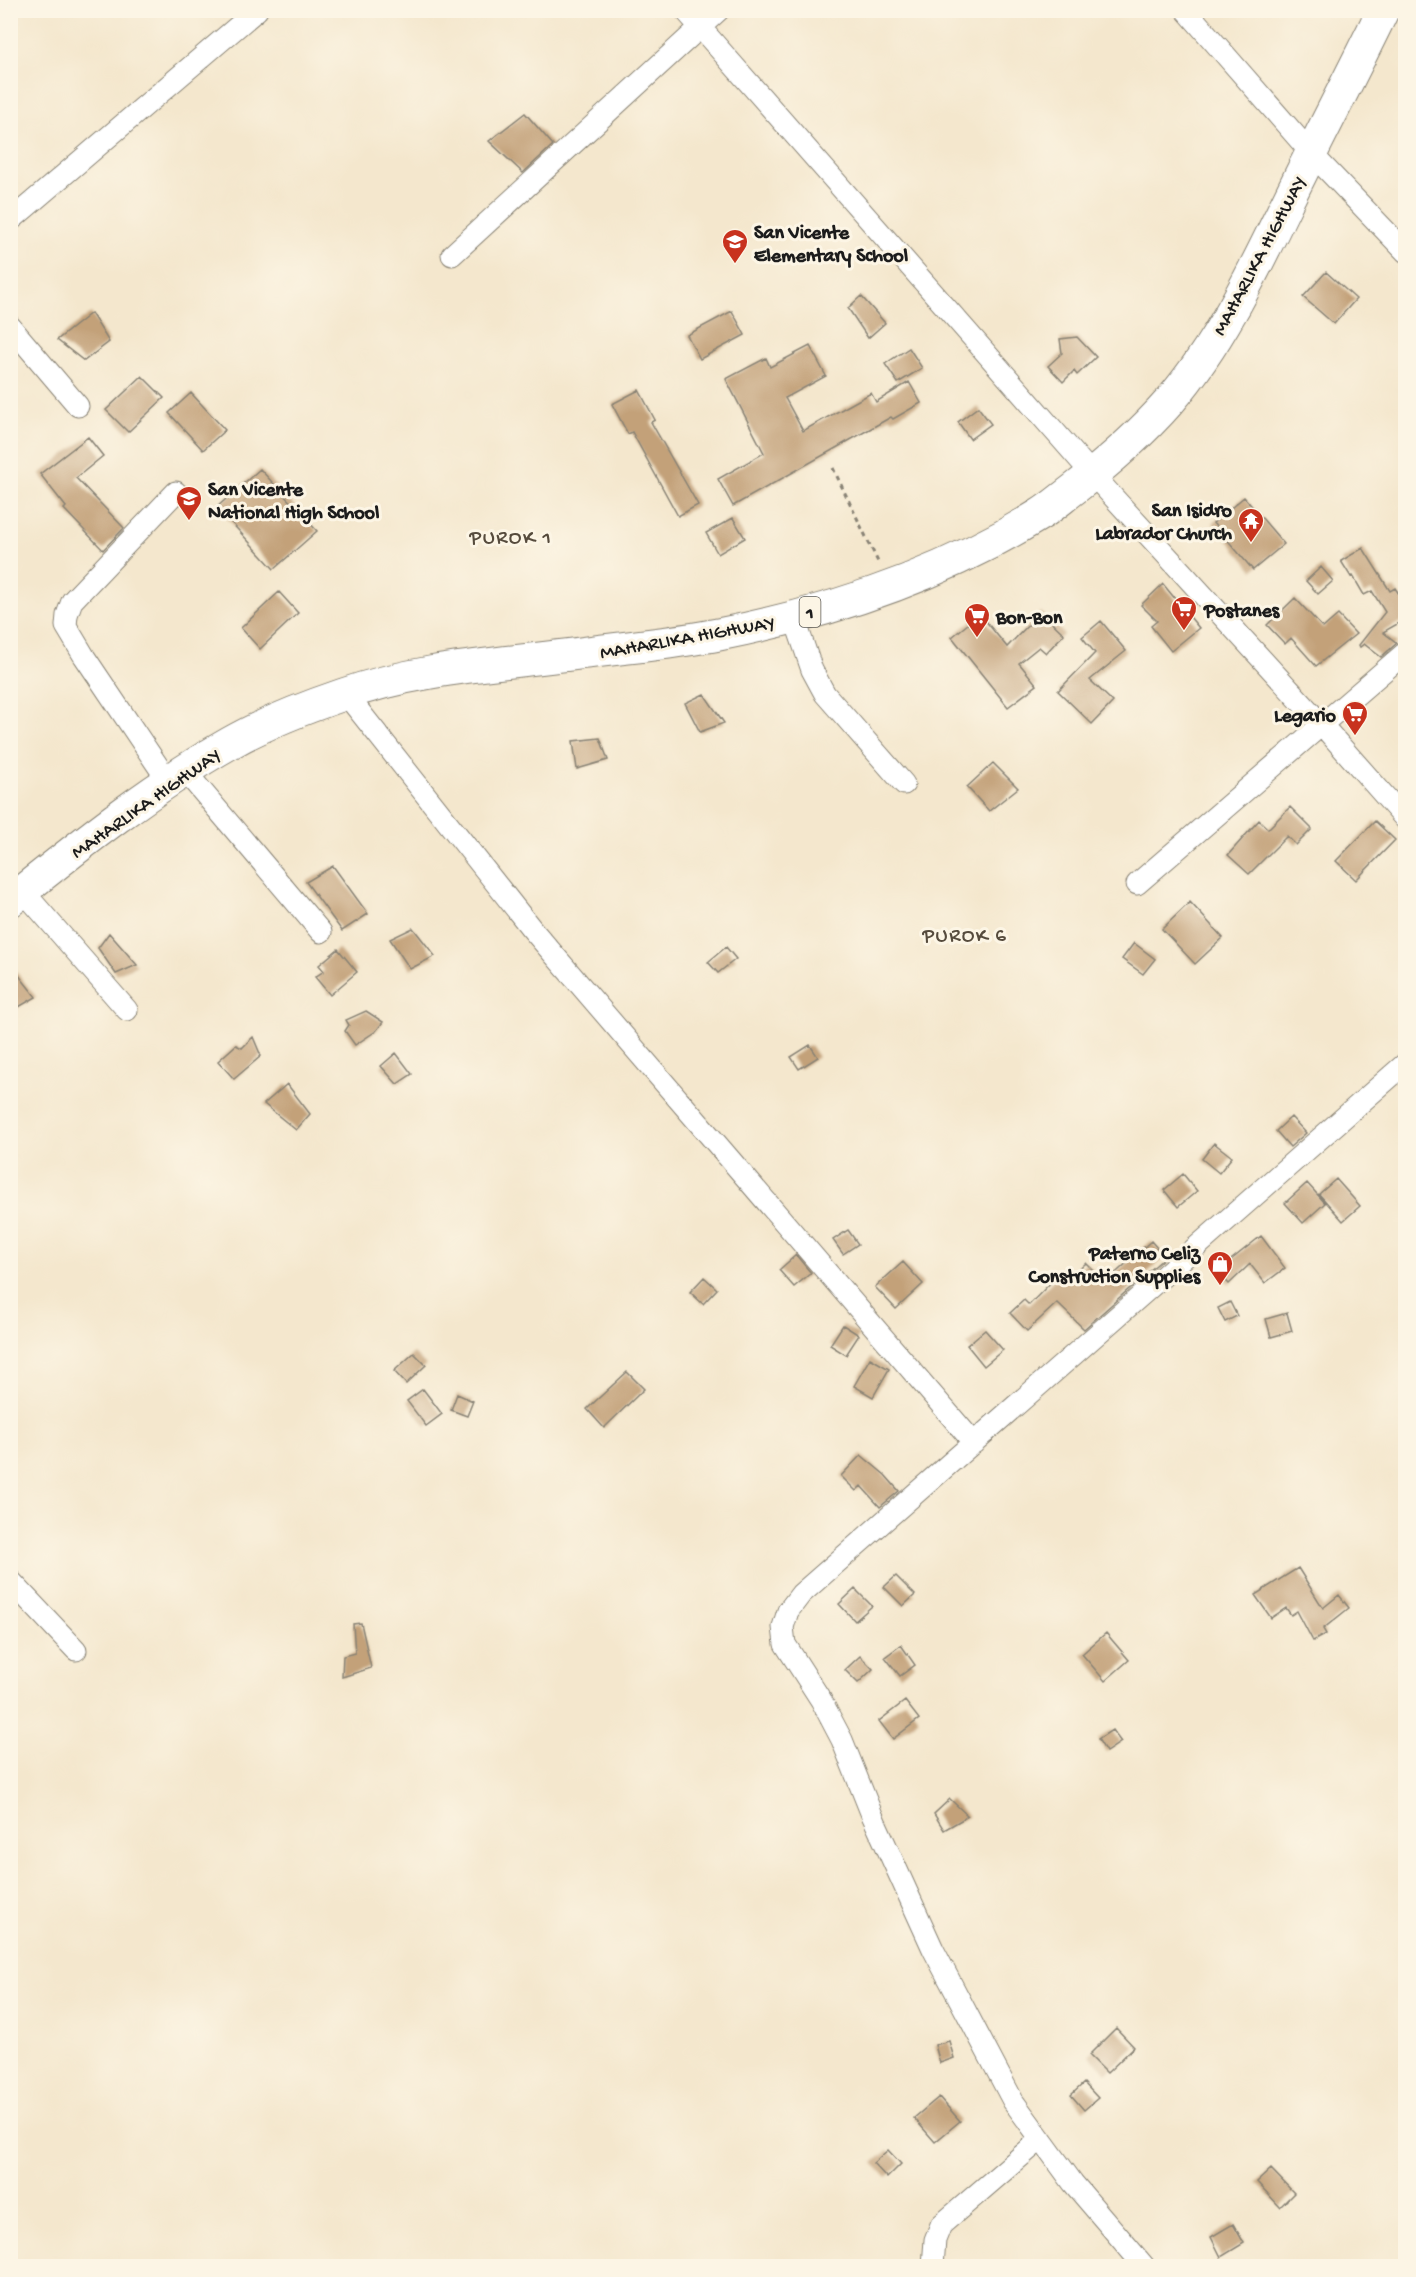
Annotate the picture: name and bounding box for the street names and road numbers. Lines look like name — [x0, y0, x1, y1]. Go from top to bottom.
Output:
street label: MAHARLIKA HIGHWAY — [1209, 173, 1313, 340]
road number: 1 — [800, 597, 820, 627]
street label: MAHARLIKA HIGHWAY — [598, 613, 777, 666]
street label: MAHARLIKA HIGHWAY — [68, 745, 226, 865]

